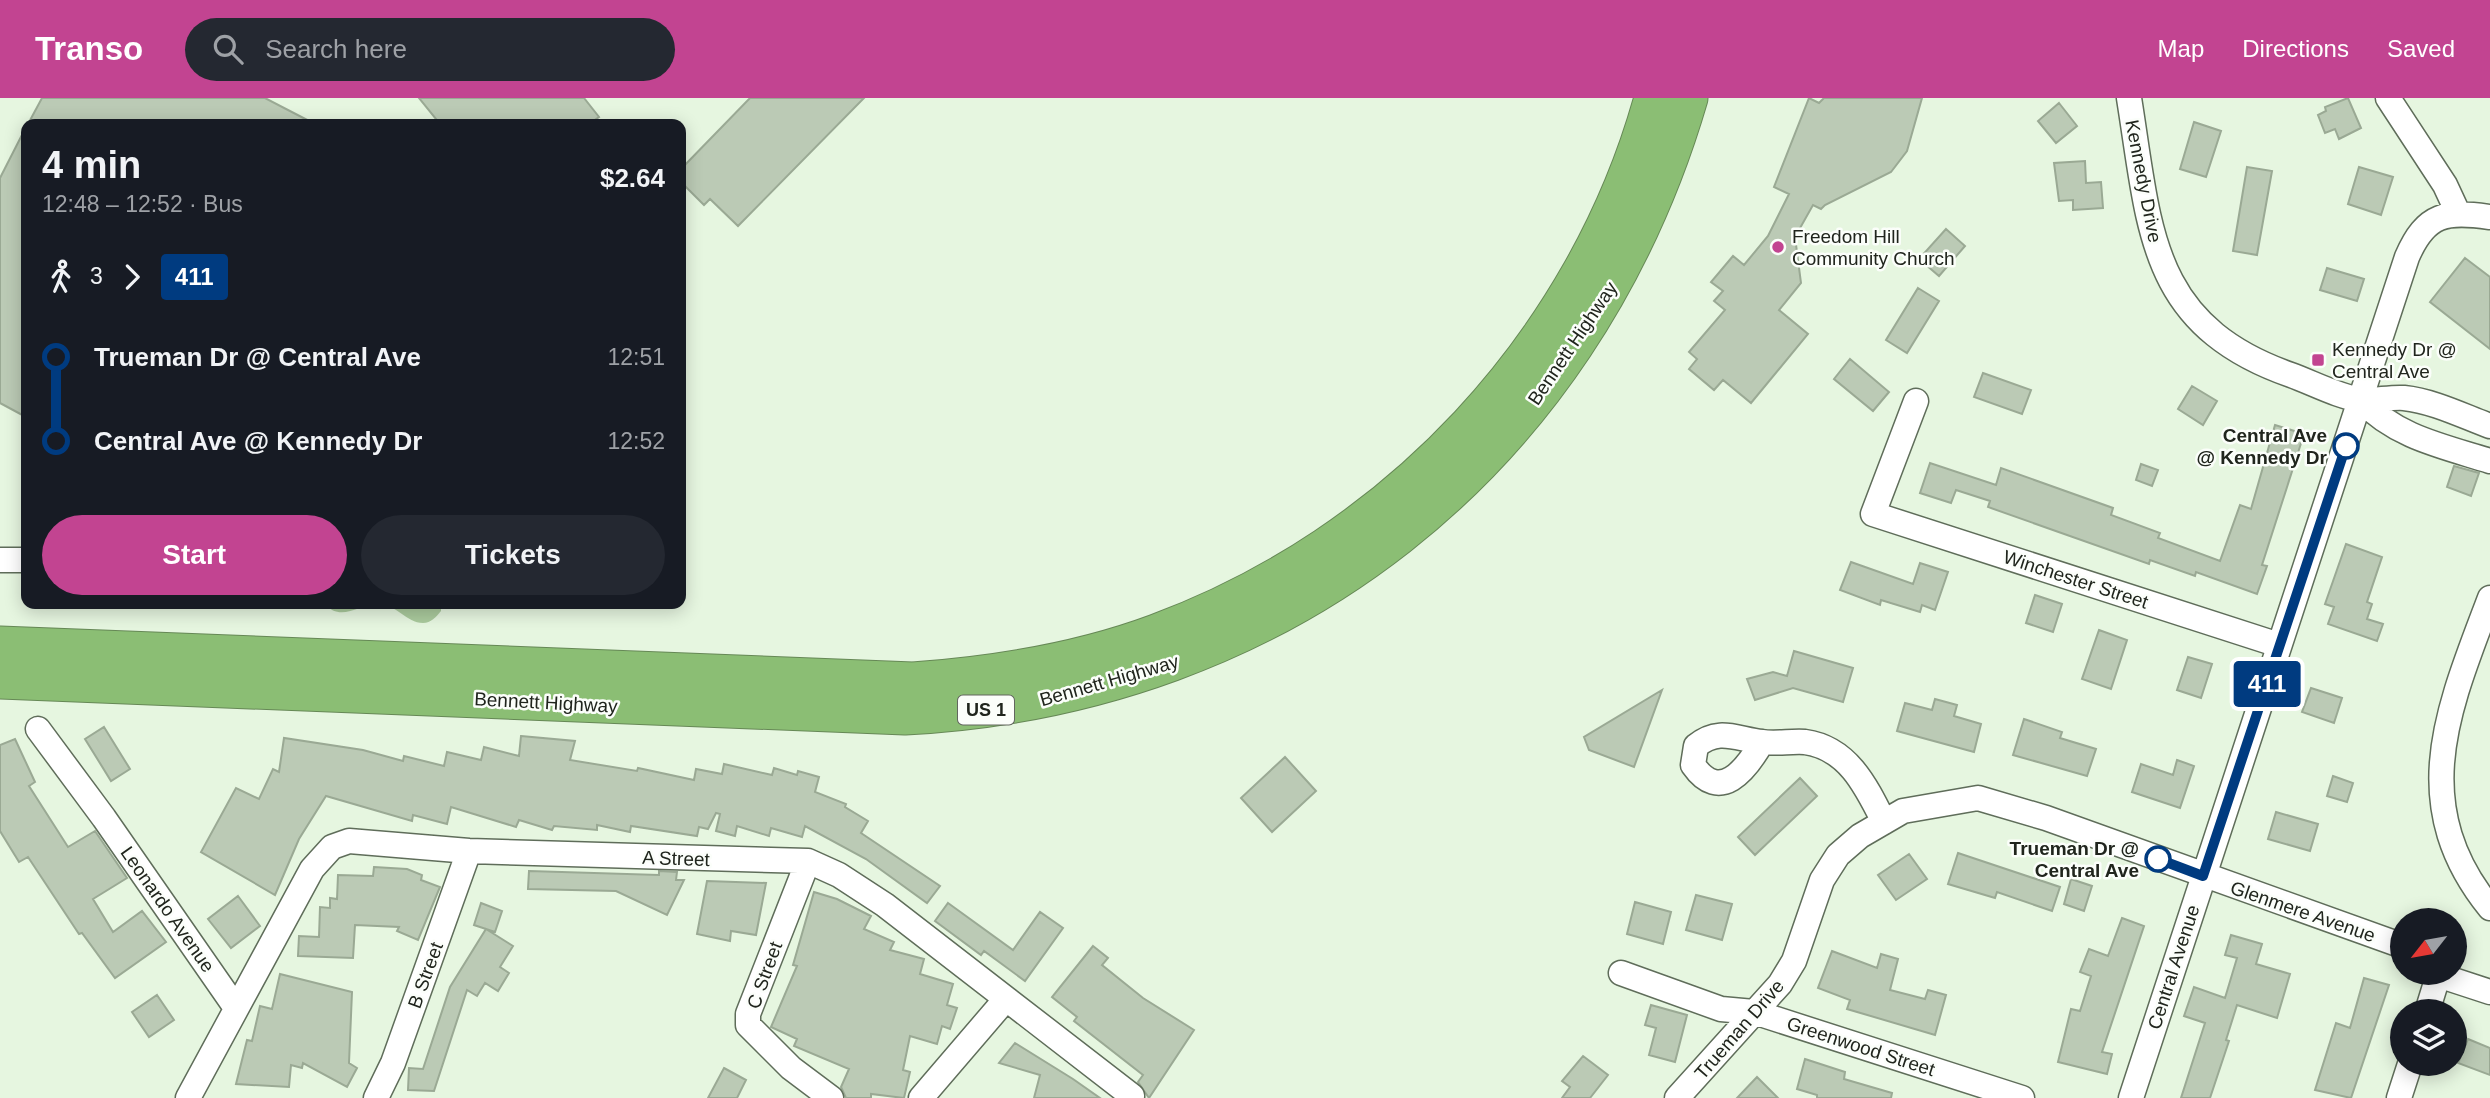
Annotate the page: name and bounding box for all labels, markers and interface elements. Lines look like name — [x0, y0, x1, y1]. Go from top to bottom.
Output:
search box — [185, 18, 675, 81]
text: Transo — [35, 30, 143, 67]
icon: search — [209, 30, 247, 68]
text: Search here — [265, 34, 407, 64]
text: Map — [2158, 35, 2204, 62]
text: Directions — [2242, 35, 2349, 62]
text: Saved — [2387, 35, 2455, 62]
street label: Kennedy Drive — [2121, 118, 2166, 244]
text: 4 min — [42, 144, 141, 186]
text: $2.64 — [600, 163, 665, 193]
text: 12:48 – 12:52 · Bus — [42, 191, 243, 217]
place label: Freedom Hill Community Church — [1792, 226, 1955, 269]
marker: Freedom Hill Community Church — [1770, 239, 1786, 255]
icon: walk — [42, 258, 80, 296]
icon: forward — [113, 258, 151, 296]
text: 3 — [90, 263, 103, 289]
text: 411 — [175, 263, 214, 290]
street label: Bennett Highway — [1524, 277, 1622, 409]
place label: Kennedy Dr @ Central Ave — [2332, 339, 2457, 382]
text: Trueman Dr @ Central Ave — [94, 342, 421, 372]
text: 12:51 — [607, 344, 665, 370]
marker: Kennedy Dr @ Central Ave — [2310, 352, 2326, 368]
place label: Central Ave @ Kennedy Dr — [2197, 425, 2328, 468]
text: Central Ave @ Kennedy Dr — [94, 426, 422, 456]
text: 12:52 — [607, 428, 665, 454]
marker: Central Ave @ Kennedy Dr — [2333, 433, 2359, 459]
button: Start — [42, 515, 347, 595]
button: Tickets — [361, 515, 665, 595]
street label: Winchester Street — [2001, 546, 2152, 613]
street label: Bennett Highway — [1037, 650, 1182, 710]
line badge: 411 — [2227, 661, 2307, 707]
text: 411 — [2248, 670, 2286, 697]
street label: Bennett Highway — [474, 688, 619, 717]
road number: US 1 — [958, 696, 1014, 724]
place label: Trueman Dr @ Central Ave — [2010, 838, 2139, 881]
street label: Leonardo Avenue — [116, 842, 219, 976]
marker: Trueman Dr @ Central Ave — [2145, 846, 2171, 872]
street label: A Street — [642, 847, 711, 870]
street label: Glenmere Avenue — [2228, 877, 2378, 946]
street label: Central Avenue — [2143, 902, 2203, 1032]
north arrow — [2390, 908, 2468, 985]
map controls — [2390, 908, 2467, 1076]
street label: C Street — [743, 938, 786, 1012]
street label: B Street — [404, 939, 447, 1011]
street label: Trueman Drive — [1690, 975, 1788, 1083]
button: layers — [2390, 999, 2467, 1076]
street label: Greenwood Street — [1784, 1013, 1938, 1081]

